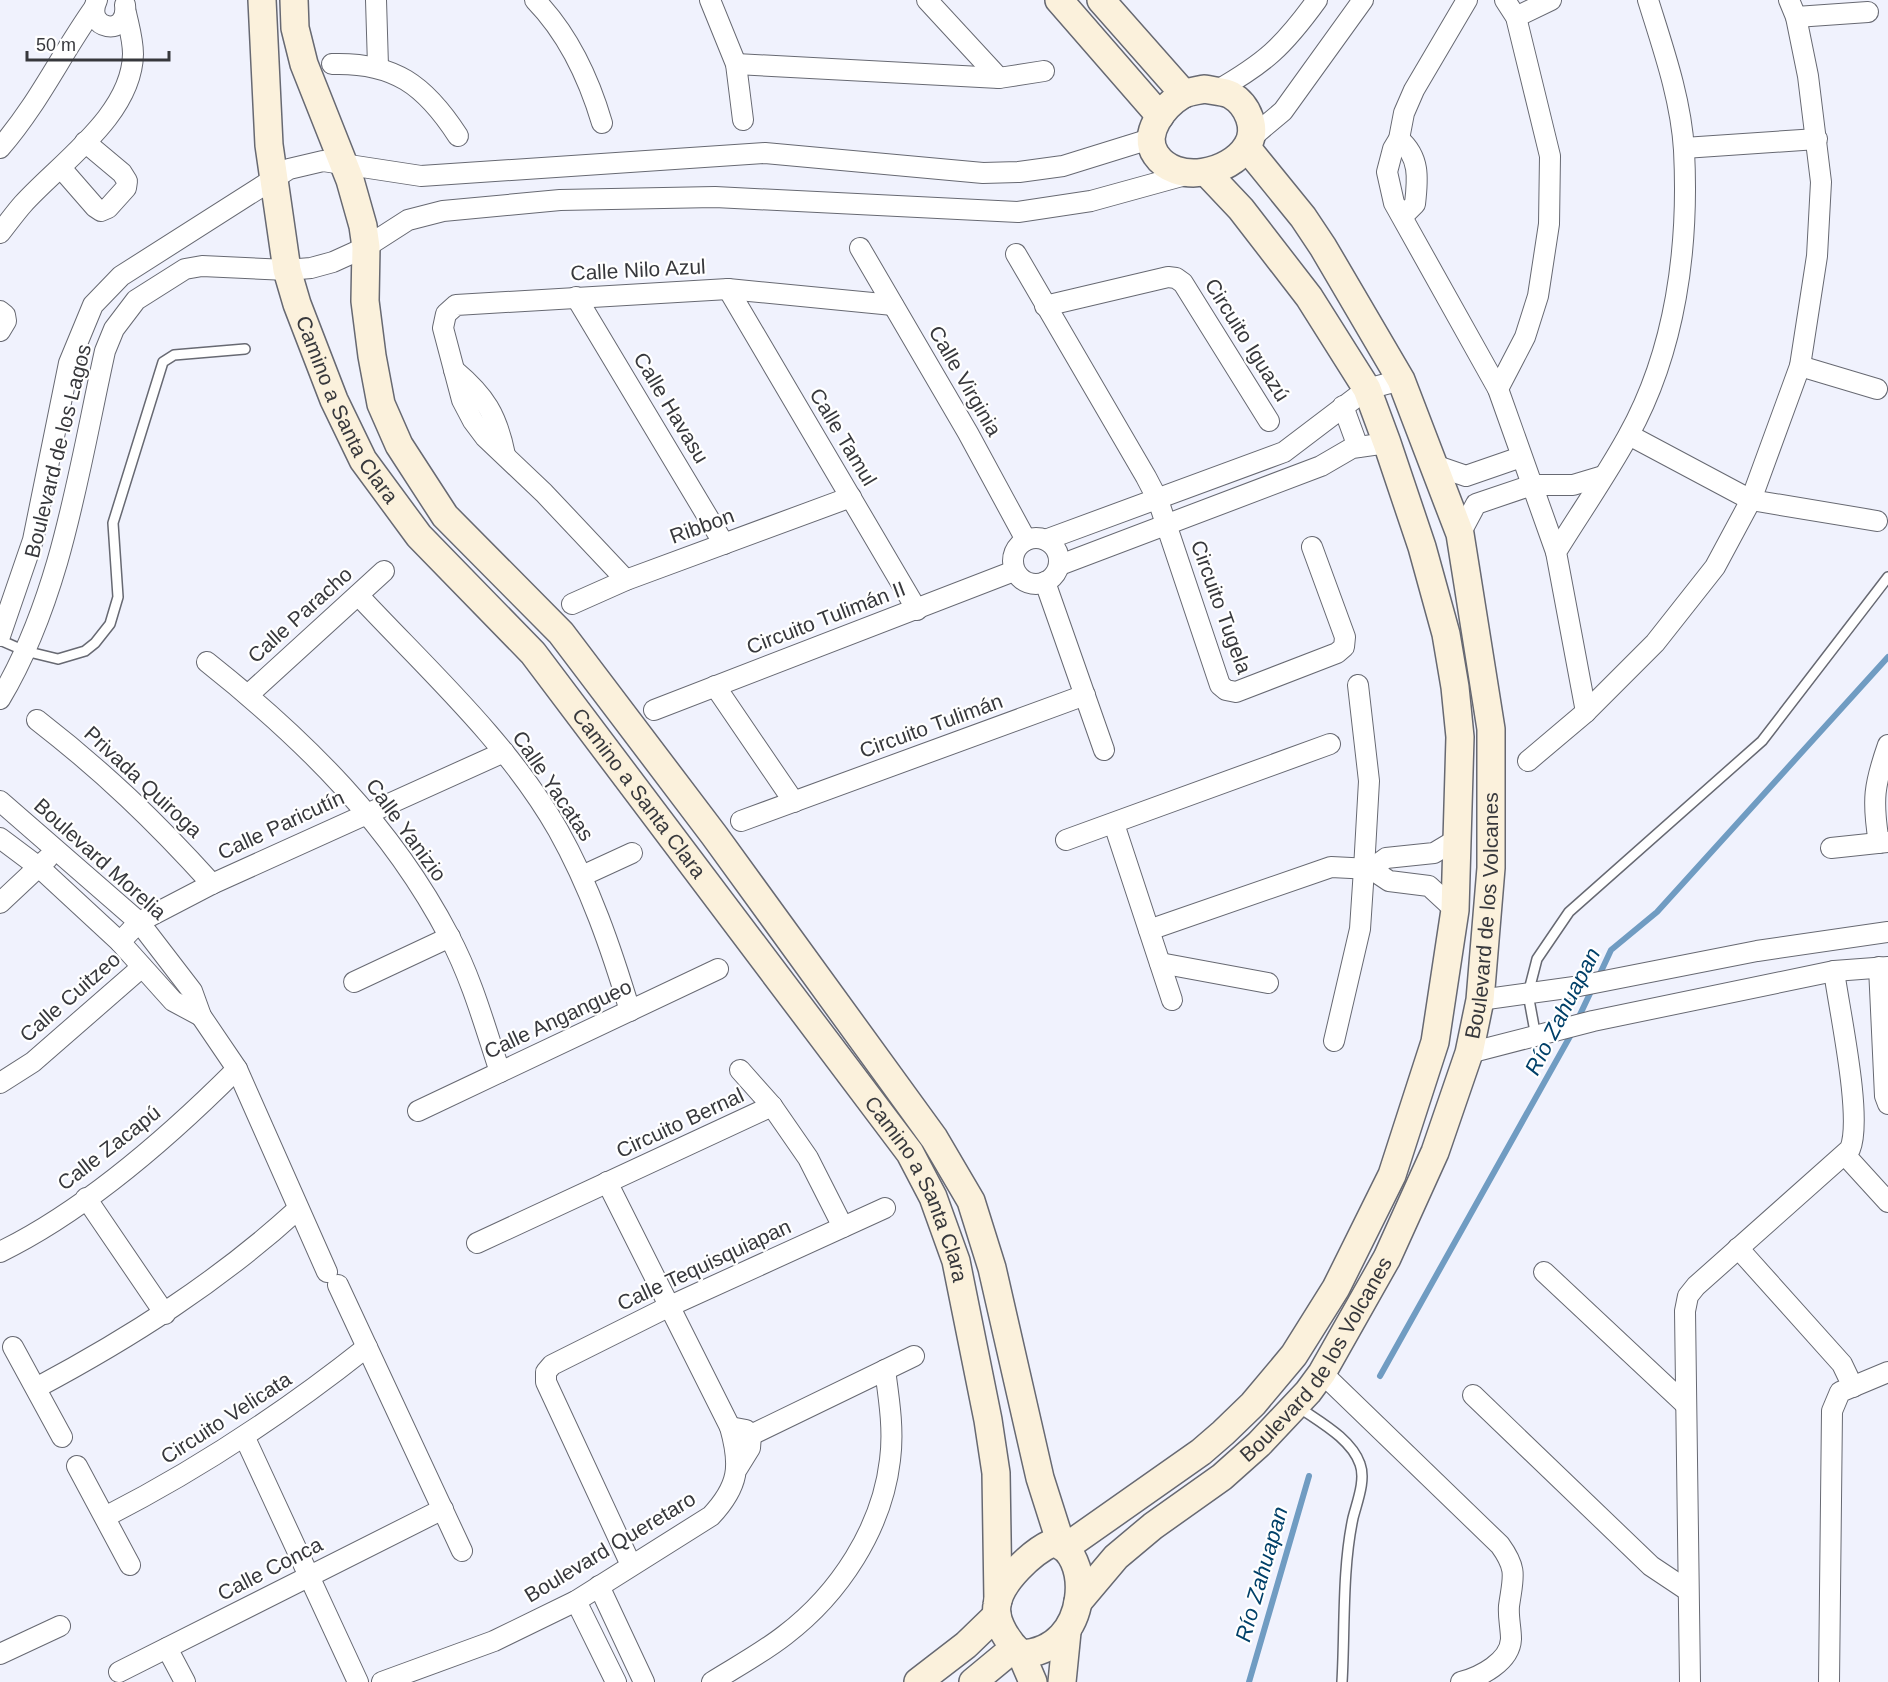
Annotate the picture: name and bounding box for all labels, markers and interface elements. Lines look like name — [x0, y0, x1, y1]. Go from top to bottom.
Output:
scale bar — [27, 24, 170, 62]
text: 50 m — [36, 35, 76, 55]
street label: Calle Nilo Azul — [570, 254, 706, 285]
street label: Circuito Iguazú — [1201, 274, 1294, 405]
street label: Camino a Santa Clara — [292, 312, 403, 508]
street label: Calle Virginia — [925, 322, 1006, 440]
street label: Boulevard de los Lagos — [20, 342, 95, 560]
street label: Calle Havasu — [629, 348, 713, 467]
street label: Calle Tamul — [805, 384, 881, 490]
street label: Ribbon — [667, 503, 737, 548]
street label: Circuito Tugela — [1187, 537, 1256, 677]
street label: Calle Paracho — [243, 562, 356, 667]
street label: Circuito Tulimán II — [743, 577, 908, 658]
street label: Circuito Tulimán — [856, 689, 1006, 762]
street label: Camino a Santa Clara — [568, 704, 711, 883]
street label: Privada Quiroga — [80, 721, 207, 842]
street label: Calle Yacatas — [508, 726, 599, 845]
street label: Calle Yanizio — [362, 774, 451, 885]
street label: Calle Paricutín — [214, 785, 348, 864]
street label: Boulevard de los Volcanes — [1460, 792, 1502, 1041]
street label: Boulevard Morelia — [30, 793, 171, 924]
water label: Río Zahuapan — [1520, 943, 1605, 1079]
street label: Calle Cuitzeo — [15, 947, 124, 1046]
street label: Calle Angangueo — [480, 974, 635, 1063]
street label: Circuito Bernal — [613, 1083, 747, 1162]
street label: Camino a Santa Clara — [860, 1092, 972, 1284]
street label: Calle Zacapú — [53, 1100, 165, 1195]
street label: Calle Tequisquiapan — [613, 1214, 794, 1315]
street label: Boulevard de los Volcanes — [1235, 1253, 1396, 1466]
street label: Circuito Velicata — [156, 1367, 295, 1468]
street label: Boulevard Queretaro — [520, 1487, 699, 1607]
water label: Río Zahuapan — [1230, 1504, 1293, 1645]
street label: Calle Conca — [214, 1532, 326, 1605]

